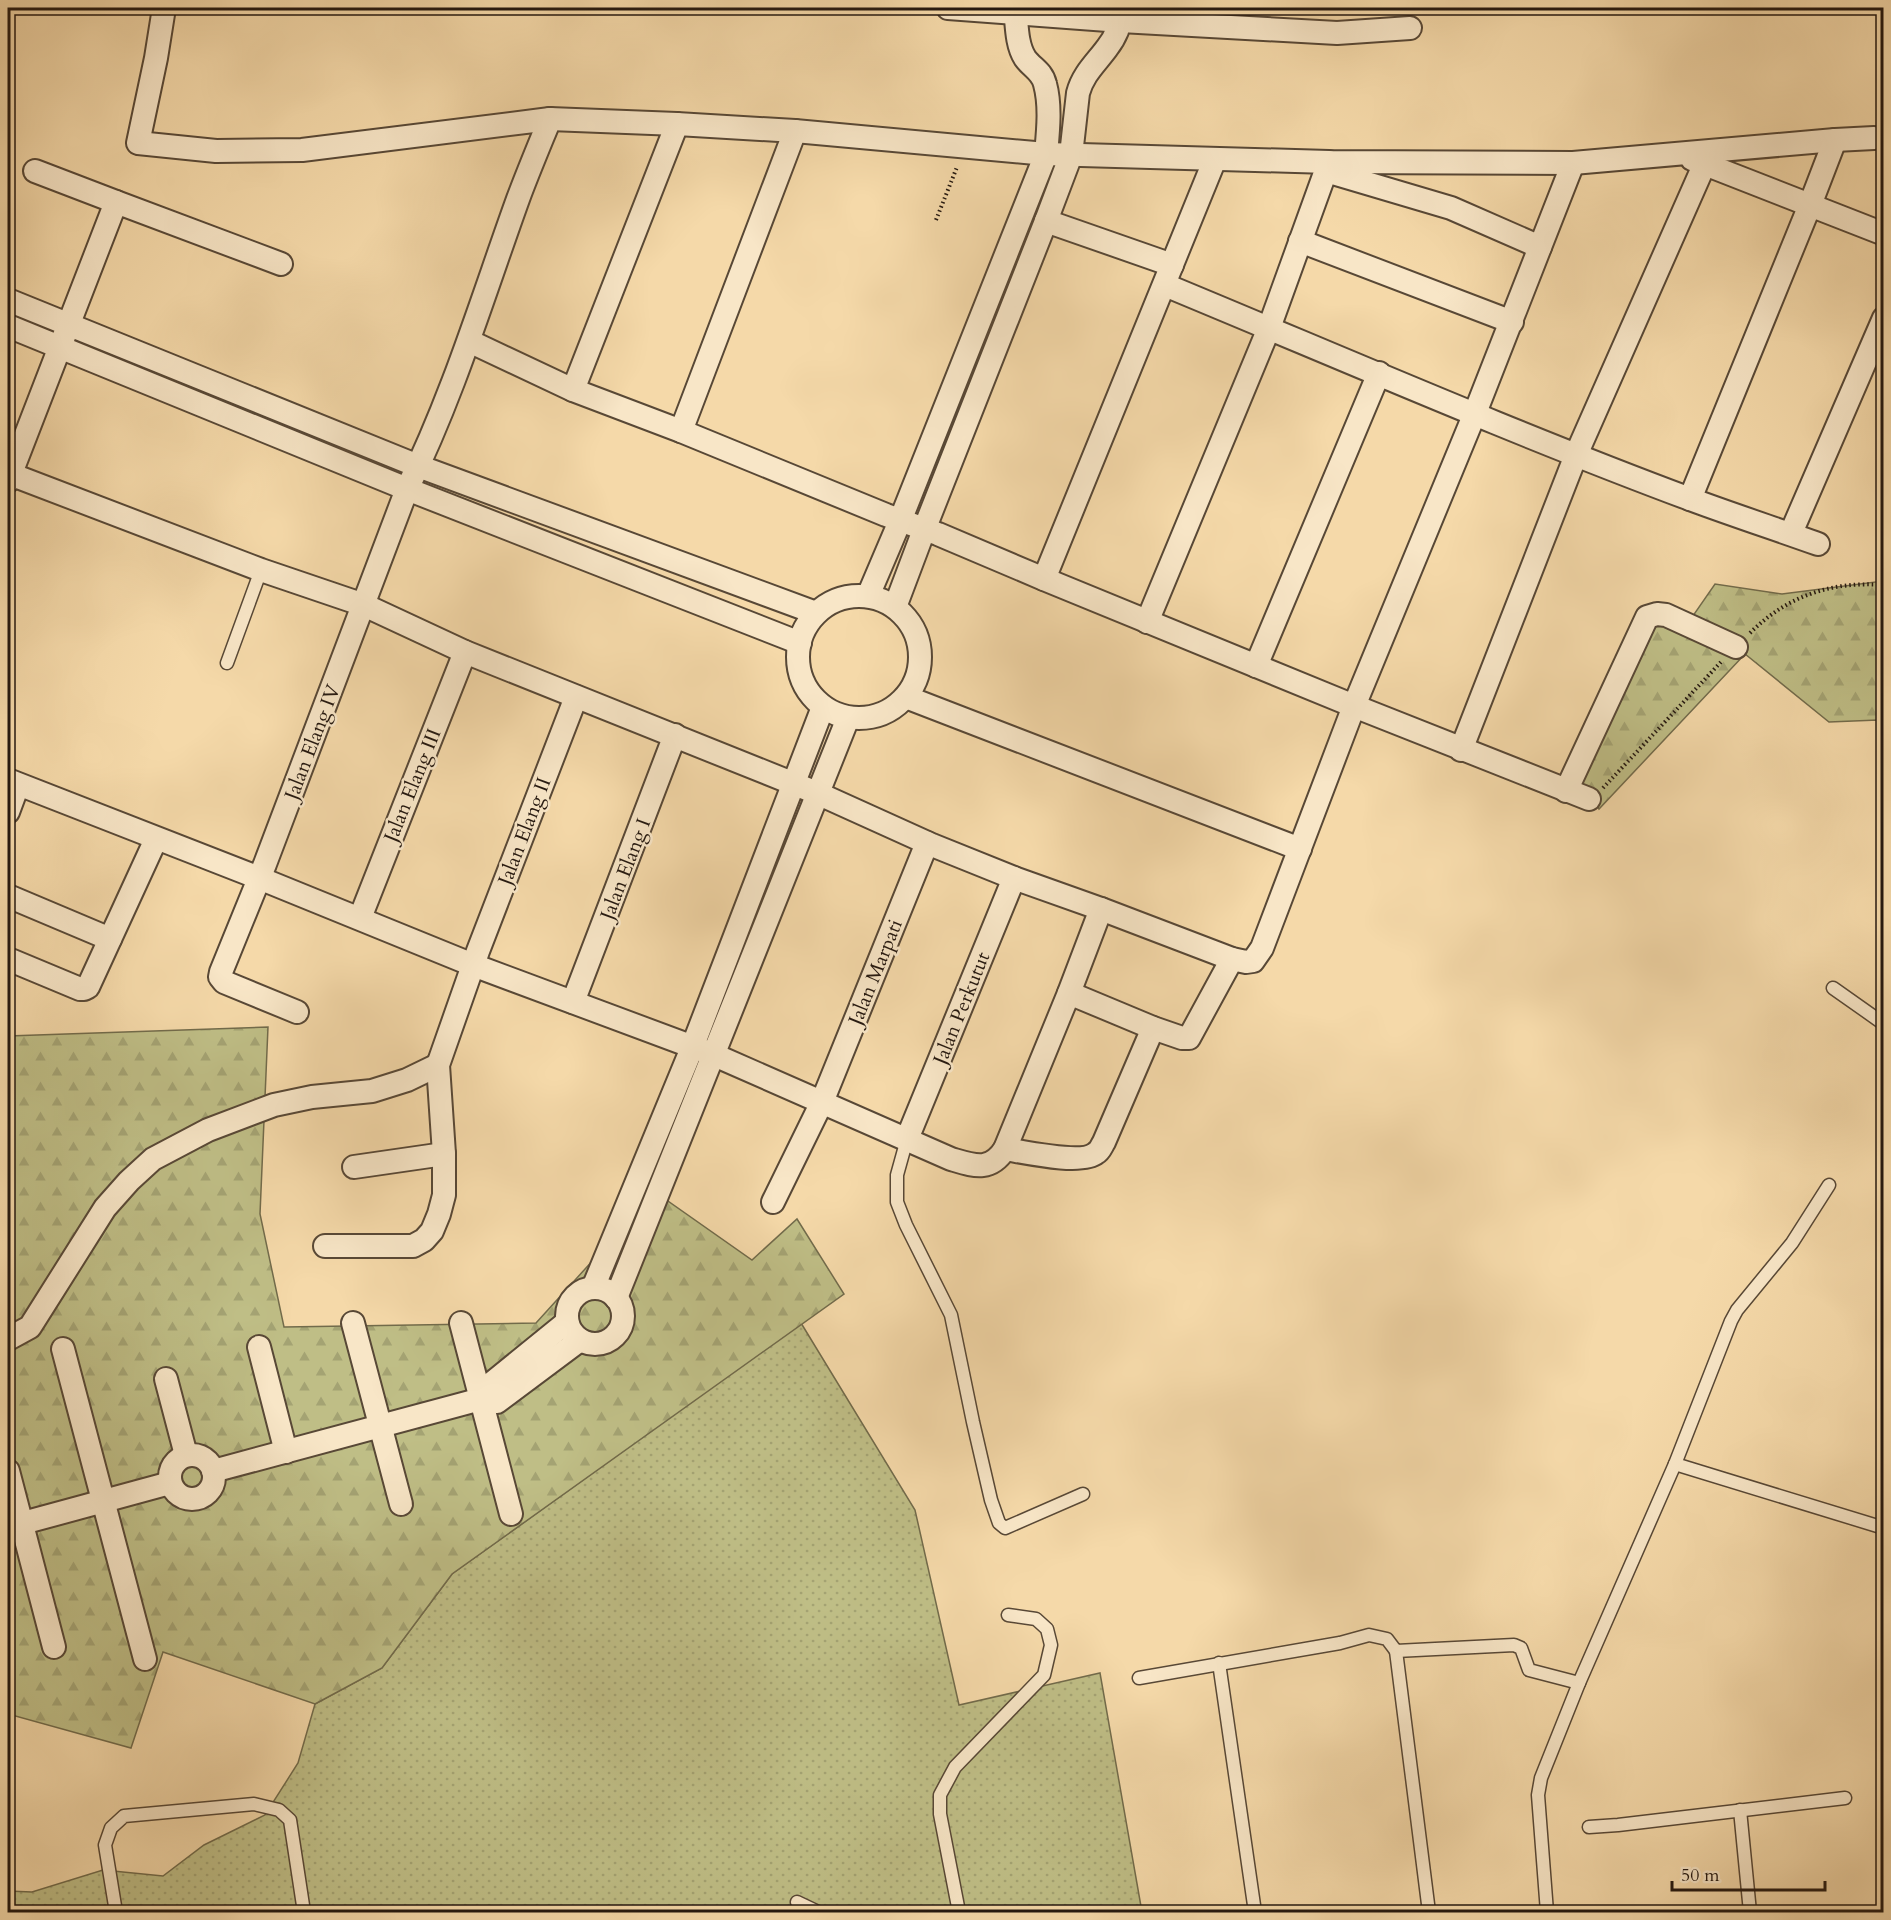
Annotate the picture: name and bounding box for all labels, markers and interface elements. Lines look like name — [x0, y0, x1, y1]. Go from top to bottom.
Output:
street label: Jalan Elang IV — [277, 680, 347, 807]
street label: Jalan Elang III — [376, 724, 448, 849]
street label: Jalan Elang II — [490, 773, 557, 892]
street label: Jalan Elang I — [593, 815, 657, 927]
street label: Jalan Marpati — [841, 915, 909, 1032]
street label: Jalan Perkutut — [925, 947, 997, 1071]
scale bar — [1672, 1854, 1825, 1892]
text: 50 m — [1681, 1863, 1720, 1888]

